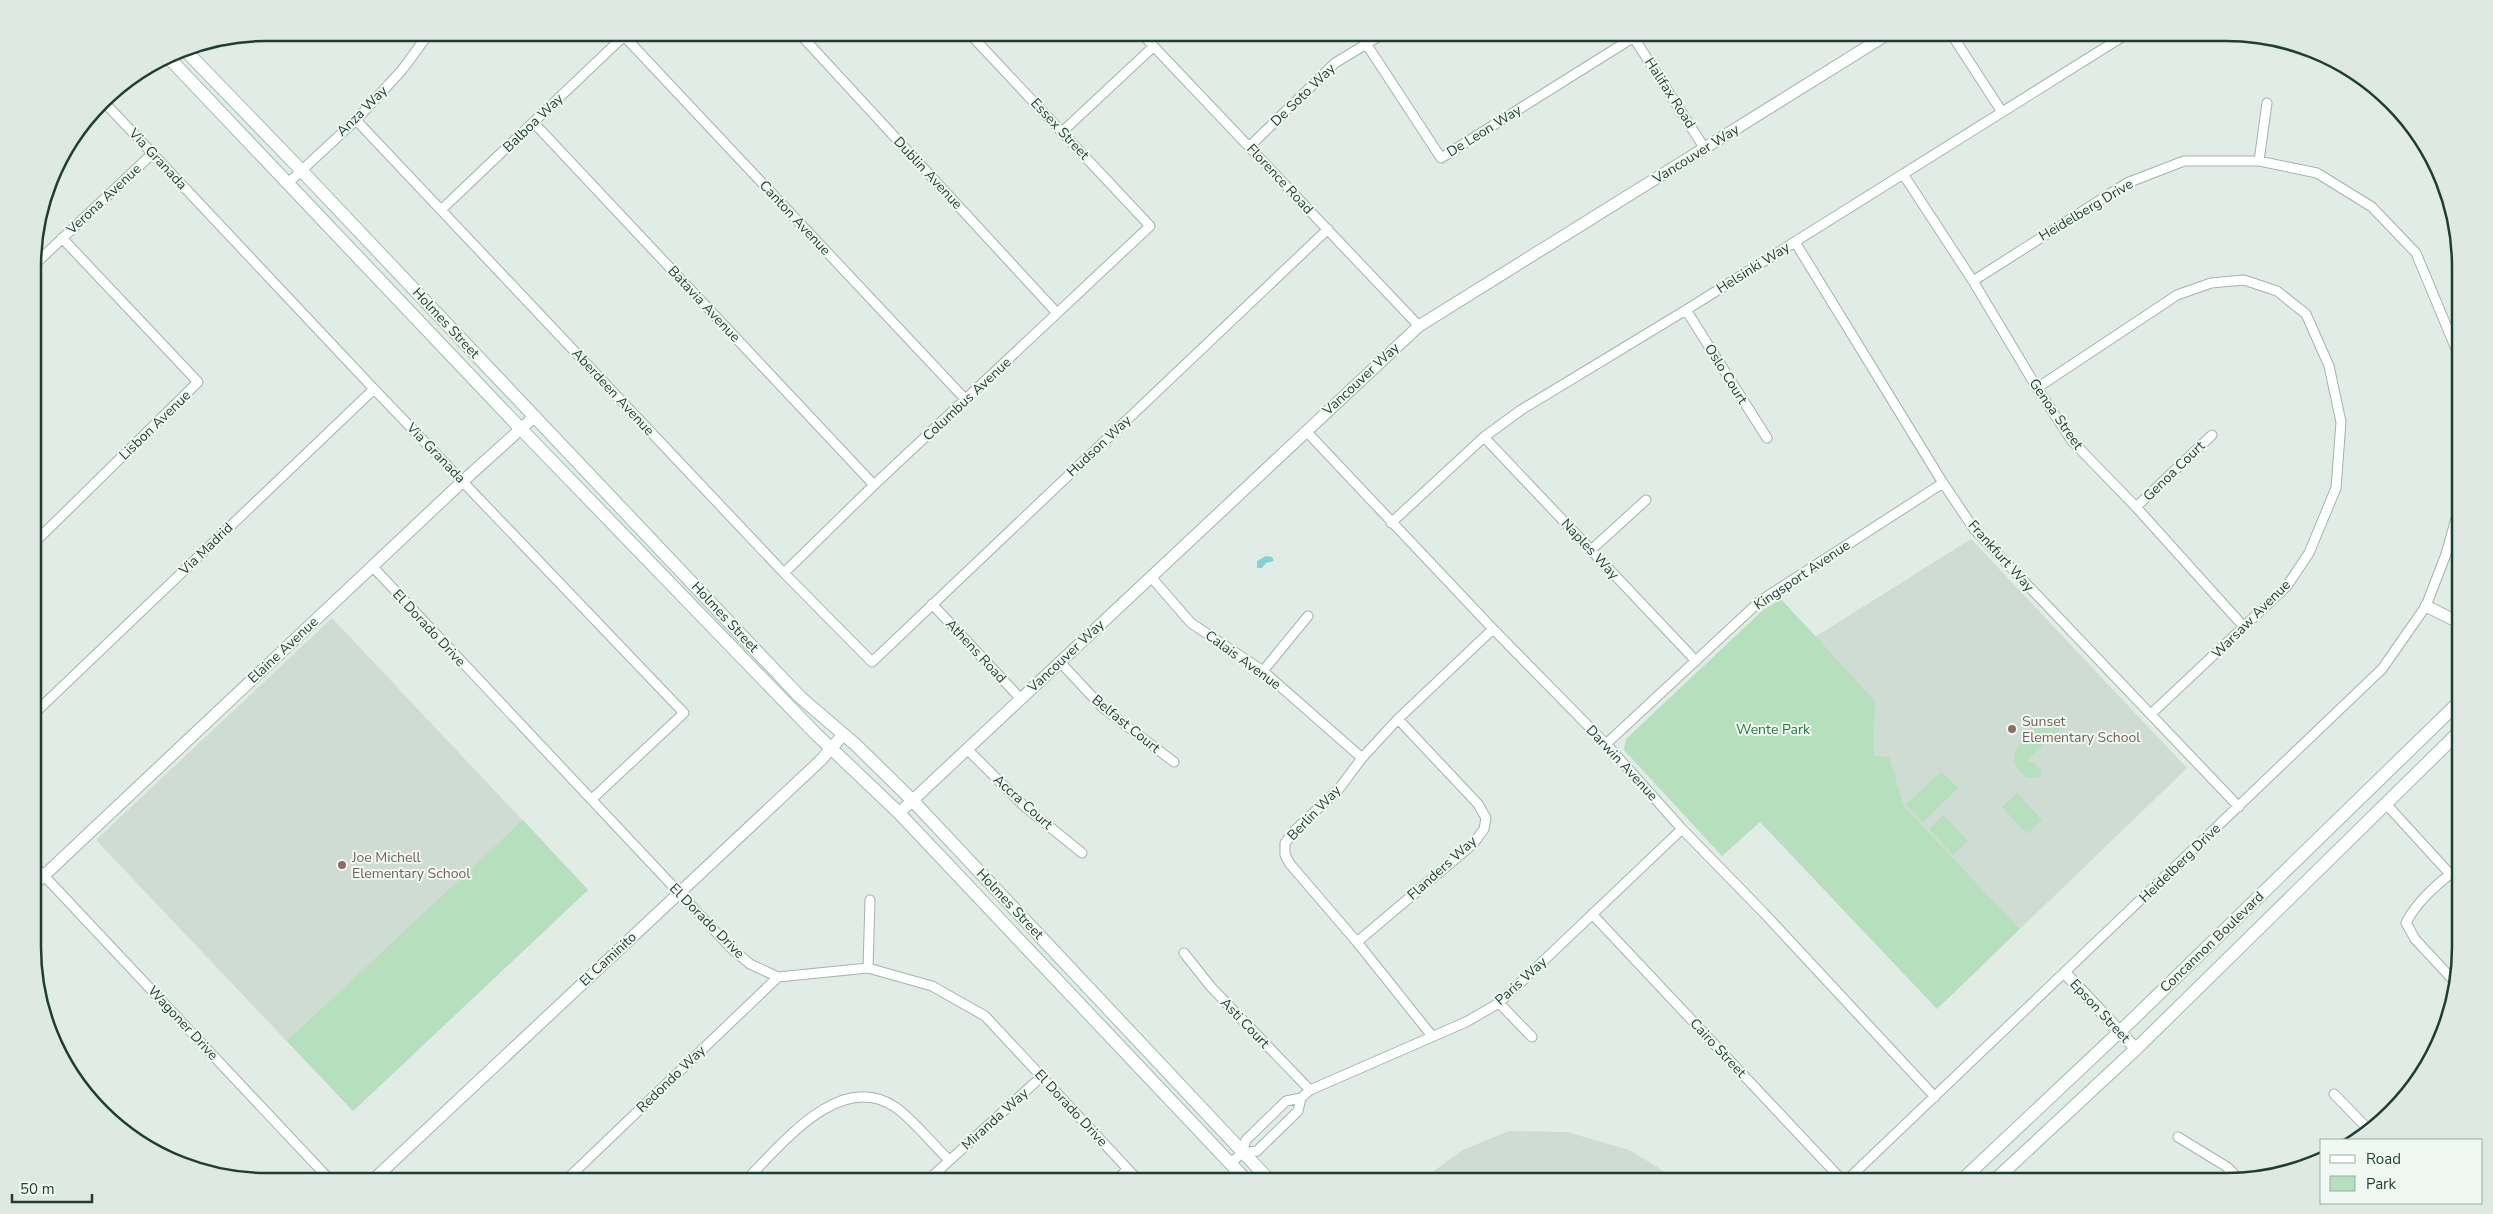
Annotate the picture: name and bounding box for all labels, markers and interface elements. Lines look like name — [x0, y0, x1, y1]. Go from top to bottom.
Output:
street label: Halifax Road — [1640, 54, 1700, 132]
street label: De Soto Way — [1266, 59, 1340, 131]
street label: Anza Way — [332, 81, 392, 141]
street label: Balboa Way — [499, 89, 568, 157]
street label: Essex Street — [1026, 94, 1094, 164]
street label: De Leon Way — [1443, 100, 1526, 162]
street label: Vancouver Way — [1648, 119, 1743, 189]
street label: Via Granada — [124, 123, 191, 194]
street label: Dublin Avenue — [889, 133, 967, 213]
street label: Florence Road — [1242, 140, 1318, 218]
street label: Verona Avenue — [62, 159, 145, 239]
street label: Heidelberg Drive — [2035, 174, 2137, 246]
street label: Canton Avenue — [755, 176, 835, 260]
street label: Helsinki Way — [1713, 237, 1794, 298]
street label: Batavia Avenue — [664, 262, 744, 346]
street label: Holmes Street — [408, 283, 484, 363]
street label: Vancouver Way — [1318, 338, 1404, 420]
street label: Oslo Court — [1700, 340, 1752, 408]
street label: Aberdeen Avenue — [568, 344, 658, 440]
street label: Columbus Avenue — [919, 353, 1015, 445]
street label: Genoa Street — [2025, 375, 2088, 453]
street label: Lisbon Avenue — [115, 386, 195, 464]
street label: Hudson Way — [1063, 411, 1136, 481]
street label: Via Granada — [402, 418, 470, 487]
street label: Genoa Court — [2139, 437, 2209, 505]
street label: Naples Way — [1557, 514, 1624, 584]
street label: Frankfurt Way — [1964, 516, 2039, 597]
street label: Via Madrid — [174, 519, 237, 580]
street label: Kingsport Avenue — [1750, 536, 1854, 614]
street label: Warsaw Avenue — [2207, 575, 2295, 663]
street label: Holmes Street — [687, 577, 763, 657]
street label: El Dorado Drive — [388, 585, 470, 671]
street label: Elaine Avenue — [244, 612, 322, 688]
street label: Athens Road — [941, 615, 1011, 687]
street label: Vancouver Way — [1023, 615, 1109, 697]
street label: Calais Avenue — [1201, 626, 1285, 694]
street label: Belfast Court — [1088, 691, 1164, 758]
place label: Sunset Elementary School — [2022, 712, 2141, 747]
park label: Wente Park — [1736, 720, 1811, 739]
street label: Darwin Avenue — [1582, 721, 1662, 805]
marker: Sunset Elementary School — [2006, 723, 2018, 735]
street label: Accra Court — [989, 770, 1057, 834]
street label: Berlin Way — [1283, 781, 1346, 845]
street label: Heidelberg Drive — [2135, 819, 2225, 907]
street label: Flanders Way — [1403, 831, 1481, 904]
place label: Joe Michell Elementary School — [351, 848, 471, 883]
marker: Joe Michell Elementary School — [336, 859, 348, 871]
street label: Holmes Street — [972, 864, 1048, 944]
street label: El Dorado Drive — [665, 879, 749, 963]
street label: Concannon Boulevard — [2156, 887, 2268, 997]
street label: El Caminito — [575, 928, 641, 990]
street label: Paris Way — [1491, 952, 1552, 1009]
street label: Epson Street — [2066, 975, 2134, 1047]
street label: Wagoner Drive — [144, 982, 222, 1064]
street label: Asti Court — [1216, 994, 1274, 1052]
street label: Cairo Street — [1686, 1014, 1750, 1082]
street label: Redondo Way — [632, 1041, 710, 1117]
street label: El Dorado Drive — [1030, 1065, 1112, 1151]
street label: Miranda Way — [957, 1083, 1033, 1154]
legend — [2320, 1139, 2483, 1204]
text: Road — [2366, 1149, 2401, 1169]
scale bar — [12, 1172, 92, 1204]
text: Park — [2366, 1174, 2396, 1194]
text: 50 m — [20, 1179, 55, 1199]

